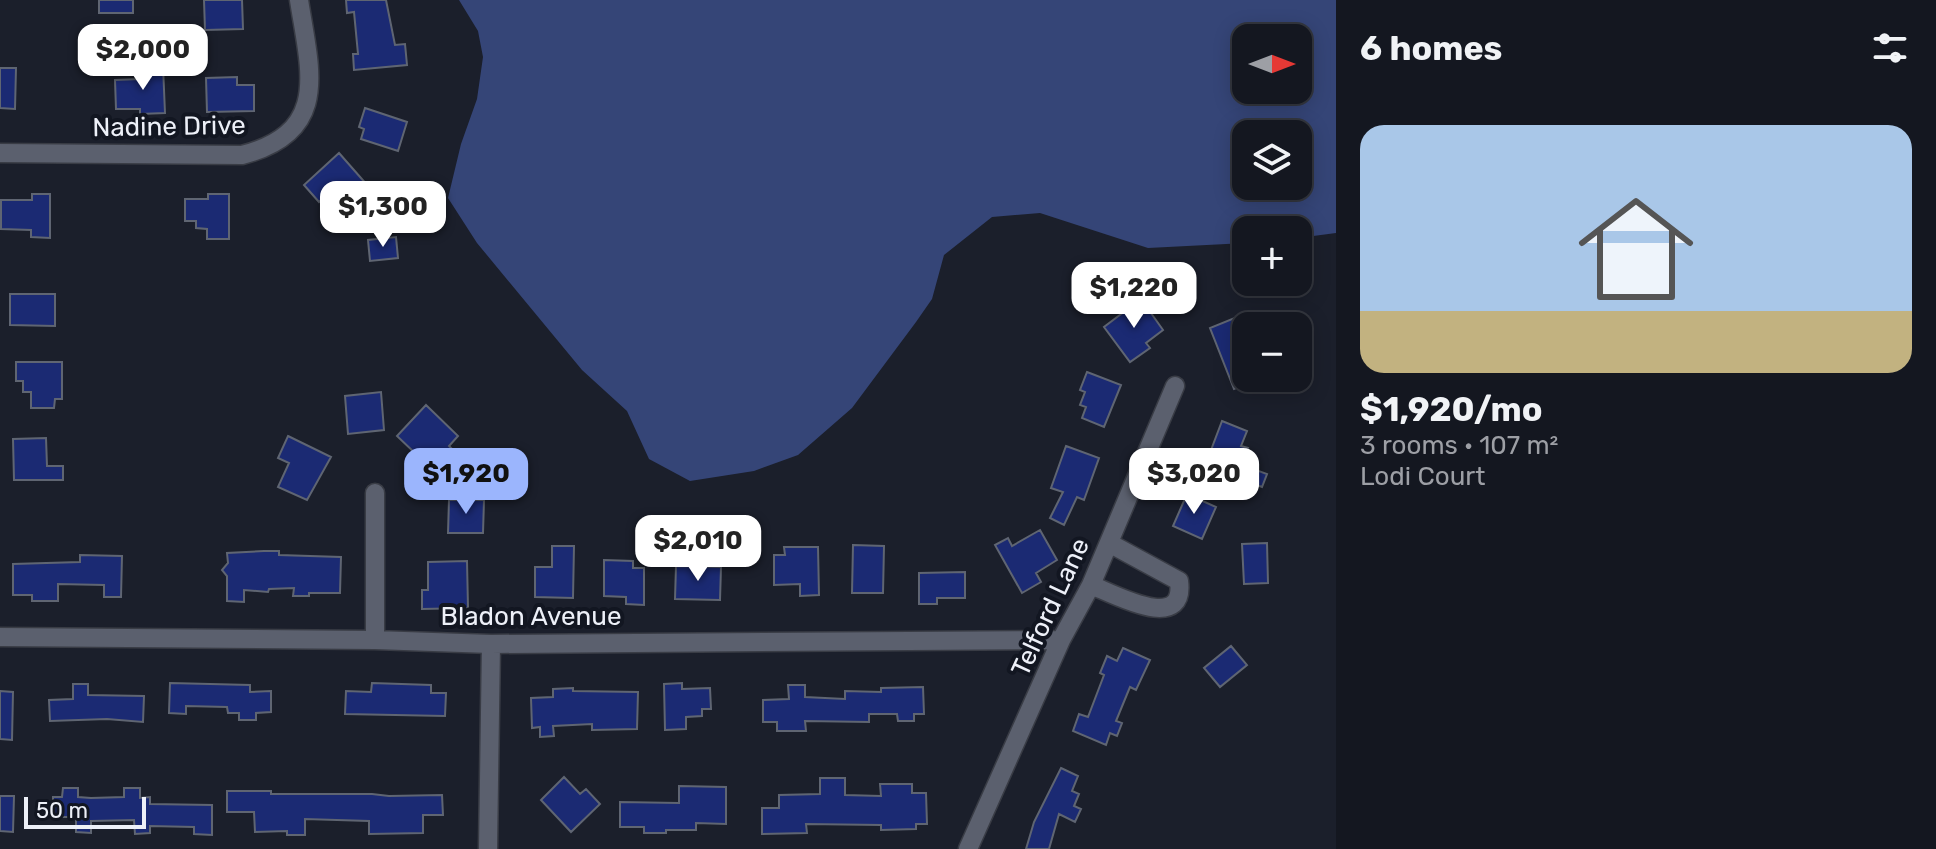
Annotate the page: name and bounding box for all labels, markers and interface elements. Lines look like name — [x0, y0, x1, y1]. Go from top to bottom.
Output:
pin: $2,000 — [78, 24, 208, 92]
north arrow — [1232, 24, 1312, 104]
map controls — [1232, 24, 1312, 392]
icon: filters — [1868, 26, 1912, 70]
text: 6 homes — [1360, 28, 1502, 69]
text: $2,000 — [96, 34, 190, 65]
street label: Nadine Drive — [92, 110, 246, 143]
button: layers — [1232, 120, 1312, 200]
icon: home — [1564, 177, 1708, 321]
pin: $1,300 — [318, 181, 448, 249]
text: $1,300 — [338, 191, 428, 222]
button: + — [1232, 216, 1312, 296]
pin: $1,220 — [1069, 262, 1199, 330]
text: $1,220 — [1090, 272, 1179, 303]
button: − — [1232, 312, 1312, 392]
text: $1,920/mo — [1360, 389, 1542, 430]
text: 3 rooms · 107 m² — [1360, 430, 1559, 461]
pin: $1,920 — [401, 448, 531, 516]
pin: $3,020 — [1129, 448, 1259, 516]
text: $1,920 — [422, 458, 510, 489]
text: $3,020 — [1147, 458, 1241, 489]
text: Lodi Court — [1360, 461, 1485, 492]
pin: $2,010 — [633, 515, 763, 583]
text: $2,010 — [653, 525, 743, 556]
street label: Telford Lane — [1005, 533, 1096, 681]
street label: Bladon Avenue — [441, 601, 621, 632]
scale bar — [24, 793, 146, 829]
text: 50 m — [36, 797, 88, 824]

